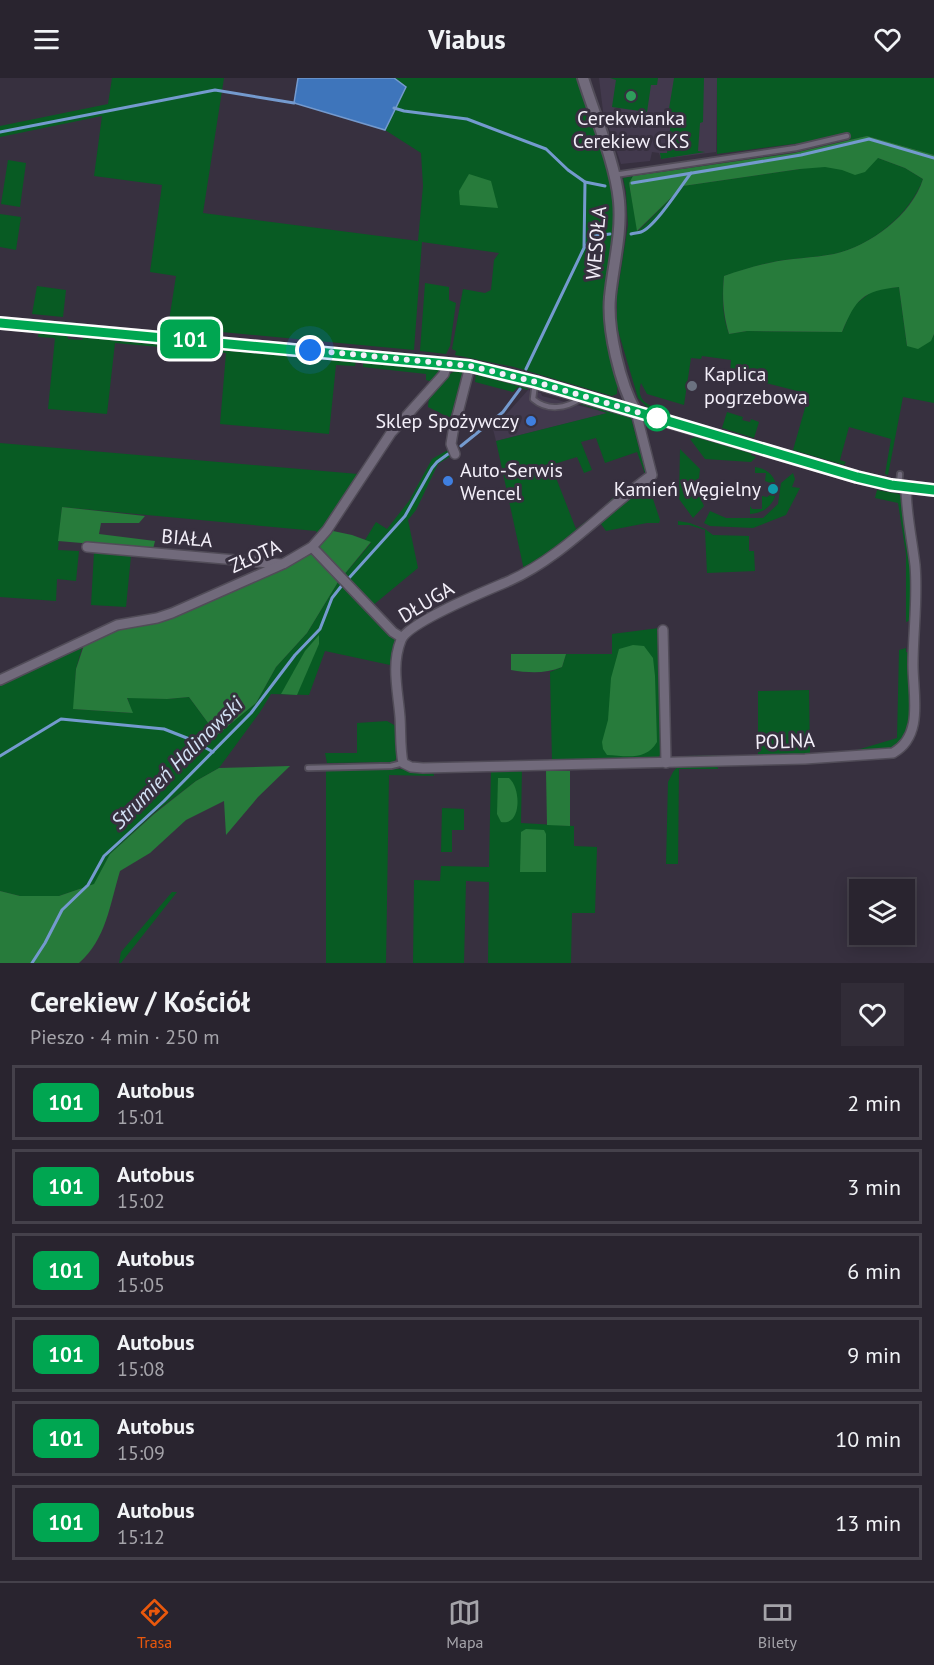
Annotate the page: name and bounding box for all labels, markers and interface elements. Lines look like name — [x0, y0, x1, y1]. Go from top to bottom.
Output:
text: Viabus — [428, 22, 506, 56]
icon: menu — [30, 23, 63, 56]
icon: heart — [871, 23, 904, 56]
marker: Cerekwianka Cerekiew CKS — [624, 89, 638, 103]
place label: Cerekwianka Cerekiew CKS — [573, 105, 689, 154]
street label: WESOŁA — [580, 205, 612, 281]
line badge: 101 — [156, 320, 225, 358]
text: 101 — [172, 326, 208, 353]
your location — [295, 335, 325, 365]
place label: Kaplica pogrzebowa — [704, 361, 808, 410]
marker: Kaplica pogrzebowa — [685, 379, 699, 393]
unlabelled marker — [644, 405, 670, 431]
place label: Sklep Spożywczy — [375, 408, 520, 434]
marker: Sklep Spożywczy — [524, 414, 538, 428]
place label: Auto-Serwis Wencel — [460, 457, 563, 506]
marker: Auto-Serwis Wencel — [441, 474, 455, 488]
place label: Kamień Węgielny — [614, 476, 762, 502]
marker: Kamień Węgielny — [766, 482, 780, 496]
street label: BIAŁA — [160, 523, 214, 553]
street label: ZŁOTA — [225, 533, 285, 579]
street label: DŁUGA — [393, 575, 459, 629]
water label: Strumień Halinowski — [105, 690, 249, 834]
street label: POLNA — [755, 727, 816, 755]
map controls — [849, 879, 915, 945]
button: layers — [849, 879, 915, 945]
text: Cerekiew / Kościół — [30, 983, 250, 1020]
button: heart — [841, 983, 904, 1046]
text: Pieszo · 4 min · 250 m — [30, 1024, 220, 1050]
text: Autobus — [117, 1076, 194, 1104]
text: 101 — [48, 1089, 84, 1116]
text: 2 min — [847, 1089, 901, 1117]
text: 15:01 — [117, 1104, 165, 1130]
text: Autobus — [117, 1160, 194, 1188]
text: 101 — [48, 1173, 84, 1200]
text: 3 min — [847, 1173, 901, 1201]
text: 15:02 — [117, 1188, 165, 1214]
text: Autobus — [117, 1244, 194, 1272]
text: 101 — [48, 1257, 84, 1284]
text: 6 min — [847, 1257, 901, 1285]
text: 15:05 — [117, 1272, 165, 1298]
text: Autobus — [117, 1328, 194, 1356]
text: 101 — [48, 1341, 84, 1368]
text: 9 min — [847, 1341, 901, 1369]
text: 15:08 — [117, 1356, 165, 1382]
text: Autobus — [117, 1412, 194, 1440]
text: 101 — [48, 1425, 84, 1452]
text: 10 min — [835, 1425, 901, 1453]
text: 15:09 — [117, 1440, 165, 1466]
text: Autobus — [117, 1496, 194, 1524]
text: 101 — [48, 1509, 84, 1536]
text: 13 min — [835, 1509, 901, 1537]
text: 15:12 — [117, 1524, 165, 1550]
tab: Trasa — [137, 1596, 172, 1652]
tab: Mapa — [446, 1596, 484, 1652]
tab: Bilety — [758, 1596, 797, 1652]

